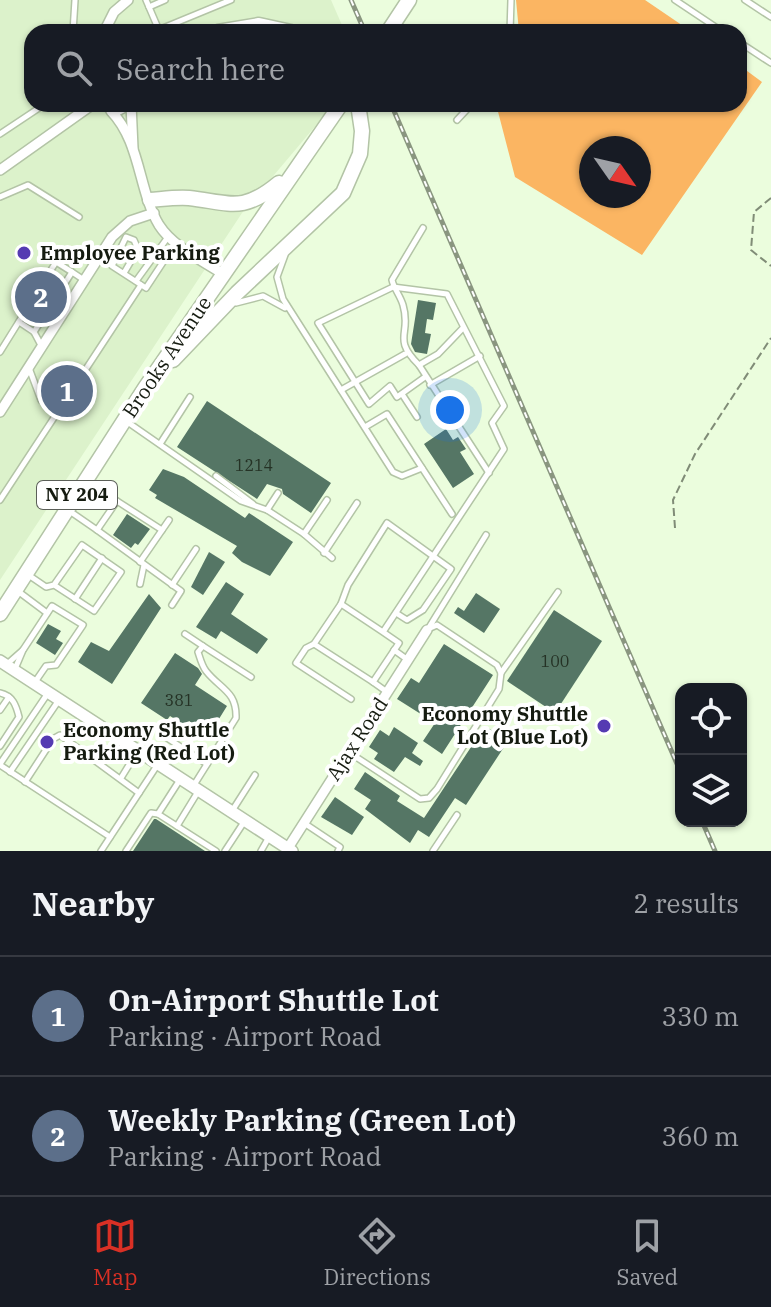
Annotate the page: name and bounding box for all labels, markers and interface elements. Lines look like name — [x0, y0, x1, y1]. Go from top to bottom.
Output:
search box — [24, 24, 747, 112]
icon: search — [52, 46, 96, 90]
text: Search here — [116, 49, 285, 88]
north arrow — [579, 136, 651, 208]
place label: Employee Parking — [40, 239, 220, 266]
marker: Employee Parking — [15, 244, 33, 262]
pin: 2 — [15, 267, 67, 327]
street label: Brooks Avenue — [116, 291, 217, 423]
pin: 1 — [41, 361, 93, 421]
your location — [430, 390, 470, 430]
house number: 1214 — [235, 455, 273, 475]
road number: NY 204 — [37, 481, 117, 509]
house number: 100 — [541, 651, 569, 671]
map controls — [675, 683, 747, 827]
button: locate — [675, 683, 747, 755]
house number: 381 — [165, 690, 193, 710]
street label: Ajax Road — [320, 692, 394, 786]
place label: Economy Shuttle Lot (Blue Lot) — [421, 700, 588, 750]
place label: Economy Shuttle Parking (Red Lot) — [63, 716, 235, 766]
marker: Economy Shuttle Lot (Blue Lot) — [595, 717, 613, 735]
marker: Economy Shuttle Parking (Red Lot) — [38, 733, 56, 751]
button: layers — [675, 755, 747, 827]
text: Nearby — [32, 881, 154, 925]
text: 2 results — [633, 886, 739, 920]
text: On-Airport Shuttle Lot — [108, 980, 439, 1019]
text: 1 — [50, 999, 66, 1033]
text: 330 m — [661, 999, 739, 1033]
text: Parking · Airport Road — [108, 1019, 382, 1053]
text: Weekly Parking (Green Lot) — [108, 1100, 516, 1139]
text: 2 — [50, 1119, 66, 1153]
text: 360 m — [661, 1119, 739, 1153]
text: Parking · Airport Road — [108, 1139, 382, 1173]
tab: Map — [93, 1214, 138, 1291]
tab: Directions — [323, 1214, 431, 1291]
tab: Saved — [616, 1214, 678, 1291]

